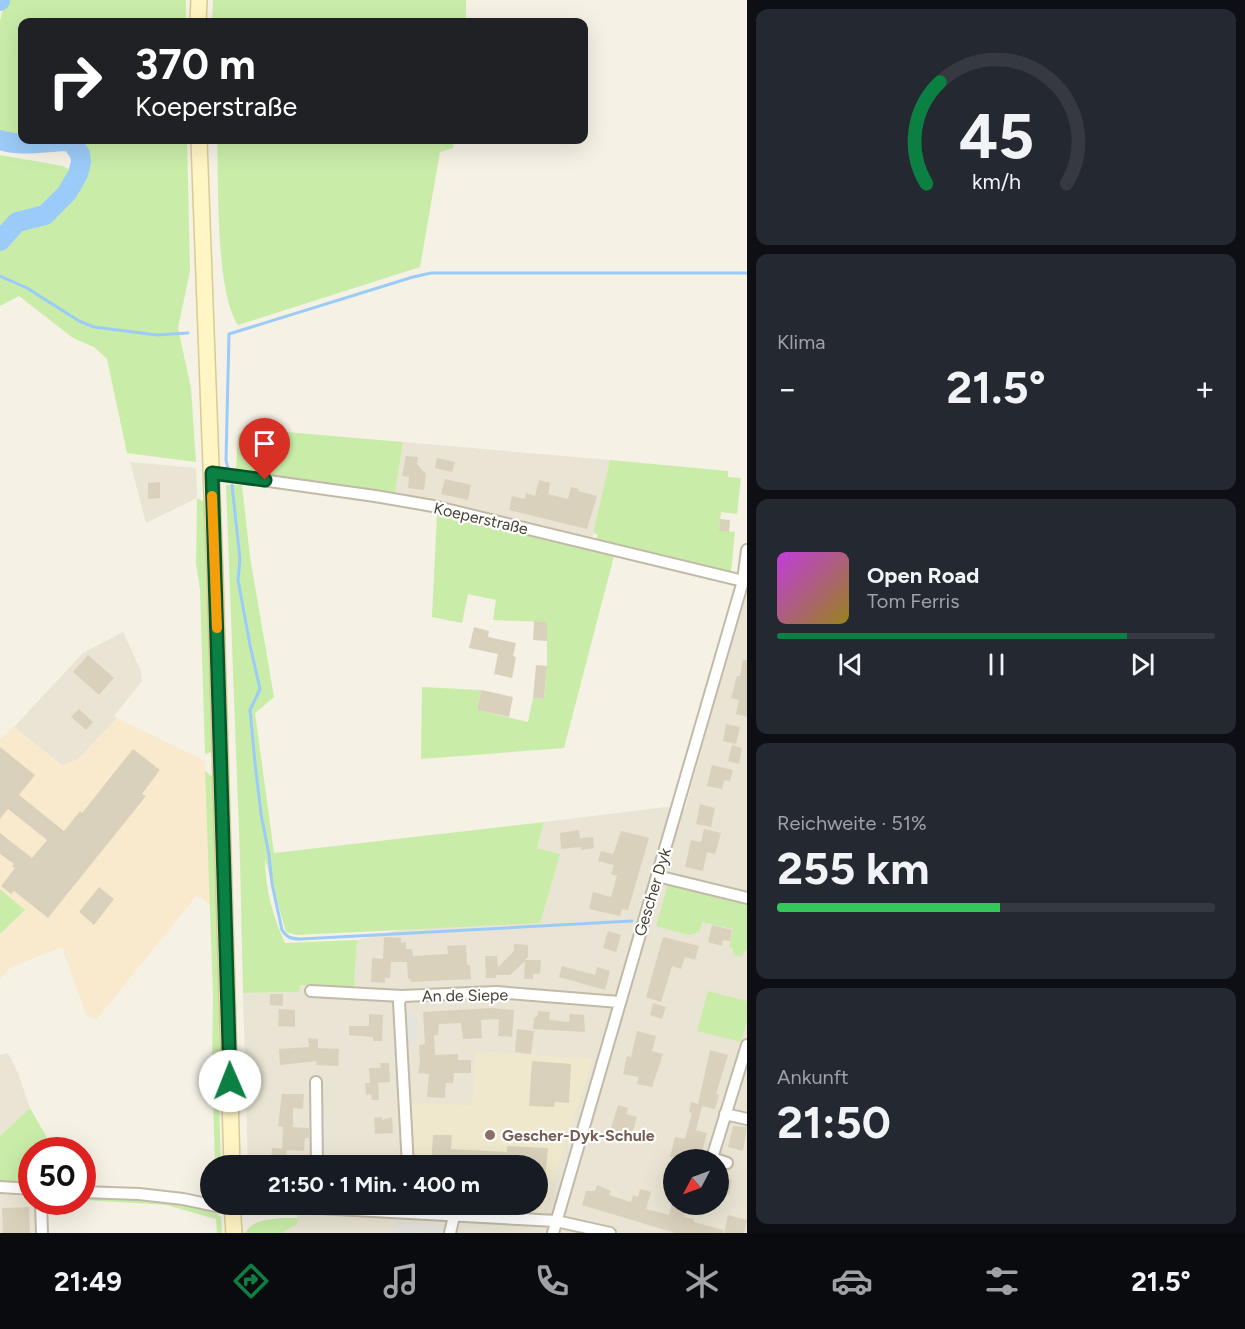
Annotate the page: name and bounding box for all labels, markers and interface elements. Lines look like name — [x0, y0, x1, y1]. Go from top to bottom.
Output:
text: 370 m — [135, 39, 256, 90]
icon: right — [36, 42, 114, 120]
text: Koeperstraße — [135, 90, 297, 123]
text: 45 — [958, 99, 1034, 174]
text: km/h — [972, 169, 1020, 194]
text: Klima — [777, 330, 825, 354]
text: 21.5° — [946, 360, 1046, 414]
text: − — [777, 369, 798, 408]
text: + — [1194, 369, 1215, 408]
pin — [239, 418, 290, 480]
icon: arrive — [248, 427, 281, 460]
street label: Koeperstraße — [432, 498, 530, 539]
text: Open Road — [867, 562, 979, 589]
text: Tom Ferris — [867, 589, 960, 613]
icon: previous — [834, 648, 867, 681]
icon: pause — [980, 648, 1013, 681]
icon: next — [1126, 648, 1159, 681]
text: Reichweite · 51% — [777, 811, 927, 835]
text: 255 km — [777, 841, 930, 895]
street label: Gescher Dyk — [630, 846, 675, 939]
street label: An de Siepe — [422, 985, 509, 1006]
position arrow — [198, 1049, 262, 1113]
text: Ankunft — [777, 1065, 849, 1089]
text: 21:50 — [777, 1095, 891, 1149]
place label: Gescher-Dyk-Schule — [502, 1126, 655, 1145]
marker: Gescher-Dyk-Schule — [483, 1128, 497, 1142]
speed limit sign: 50 — [18, 1137, 96, 1215]
north arrow — [663, 1149, 729, 1215]
map controls — [663, 1149, 729, 1215]
text: 21:50 · 1 Min. · 400 m — [268, 1171, 480, 1198]
icon: directions — [230, 1260, 272, 1302]
icon: music — [380, 1260, 422, 1302]
icon: phone — [531, 1260, 573, 1302]
icon: climate — [681, 1260, 723, 1302]
icon: car — [831, 1260, 873, 1302]
icon: filters — [981, 1260, 1023, 1302]
text: 21:49 — [54, 1265, 122, 1298]
text: 21.5° — [1131, 1265, 1191, 1298]

